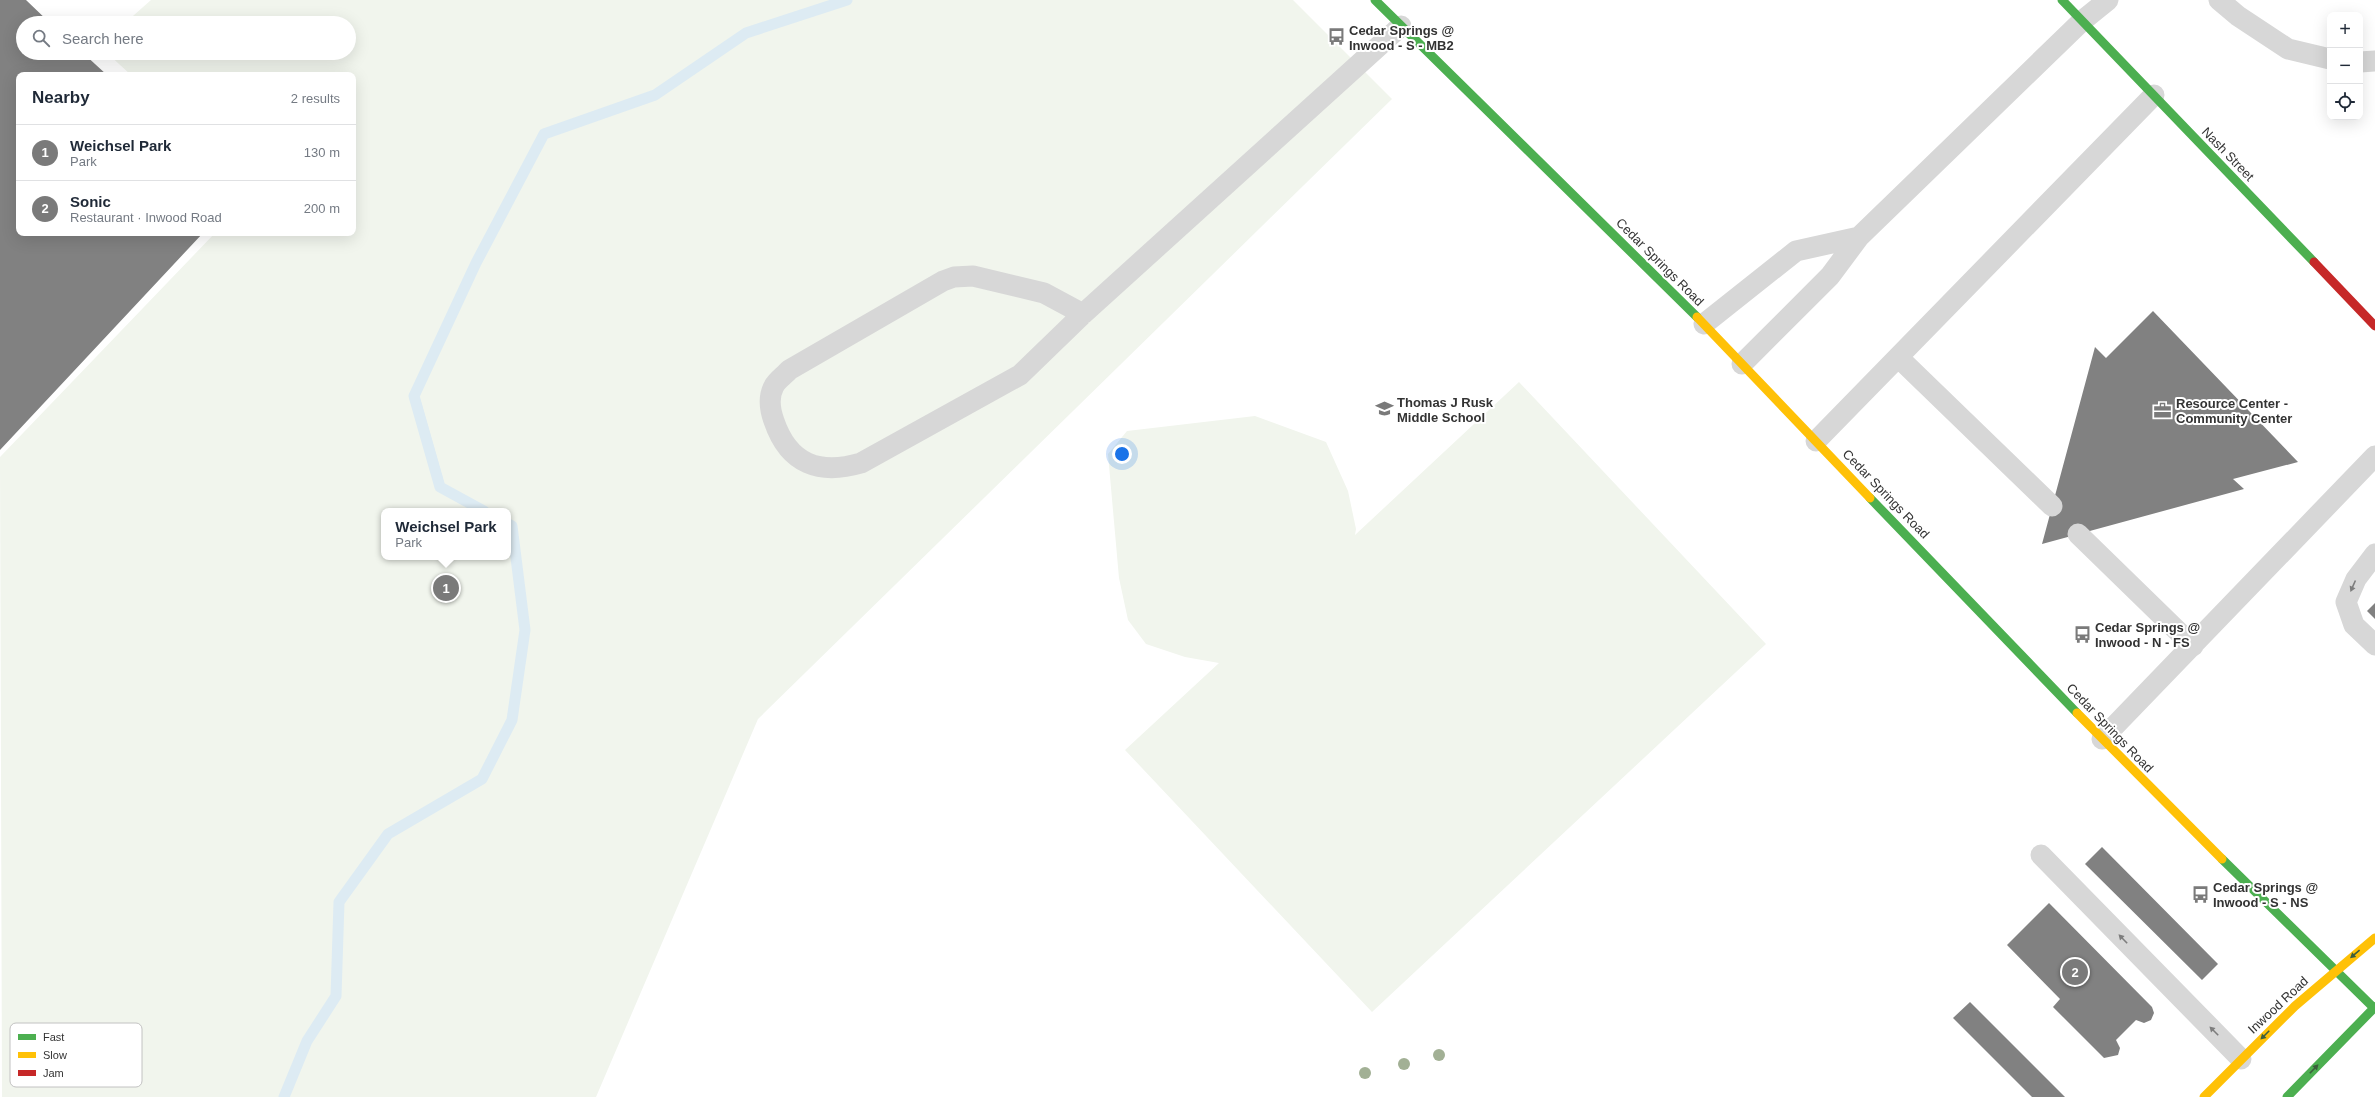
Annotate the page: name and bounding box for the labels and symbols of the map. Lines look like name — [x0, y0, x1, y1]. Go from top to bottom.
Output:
place label: Cedar Springs @ Inwood - S - MB2 — [1349, 23, 1454, 53]
bus stop icon: Cedar Springs @ Inwood - S - MB2 — [1326, 27, 1346, 47]
street label: Nash Street — [2199, 124, 2258, 184]
street label: Cedar Springs Road — [1613, 215, 1707, 309]
place label: Thomas J Rusk Middle School — [1397, 395, 1494, 425]
place label: Resource Center - Community Center — [2176, 396, 2292, 426]
school or university icon: Thomas J Rusk Middle School — [1374, 399, 1394, 419]
office icon: Resource Center - Community Center — [2153, 400, 2173, 420]
your location — [1112, 444, 1132, 464]
street label: Cedar Springs Road — [1840, 446, 1932, 542]
pin: 1 — [433, 573, 459, 603]
one-way arrow — [2349, 581, 2355, 593]
place label: Cedar Springs @ Inwood - N - FS — [2095, 620, 2200, 650]
bus stop icon: Cedar Springs @ Inwood - N - FS — [2072, 624, 2092, 644]
street label: Cedar Springs Road — [2064, 680, 2156, 776]
place label: Cedar Springs @ Inwood - S - NS — [2213, 880, 2318, 910]
bus stop icon: Cedar Springs @ Inwood - S - NS — [2190, 884, 2210, 904]
one-way arrow — [2118, 934, 2127, 944]
one-way arrow — [2350, 950, 2361, 959]
pin: 2 — [2062, 957, 2088, 987]
street label: Inwood Road — [2245, 973, 2311, 1037]
legend — [10, 1023, 142, 1087]
one-way arrow — [2209, 1026, 2219, 1036]
one-way arrow — [2261, 1030, 2270, 1040]
text: Fast — [43, 1031, 64, 1043]
text: Slow — [43, 1049, 67, 1061]
one-way arrow — [2309, 1064, 2319, 1074]
text: Jam — [43, 1067, 64, 1079]

